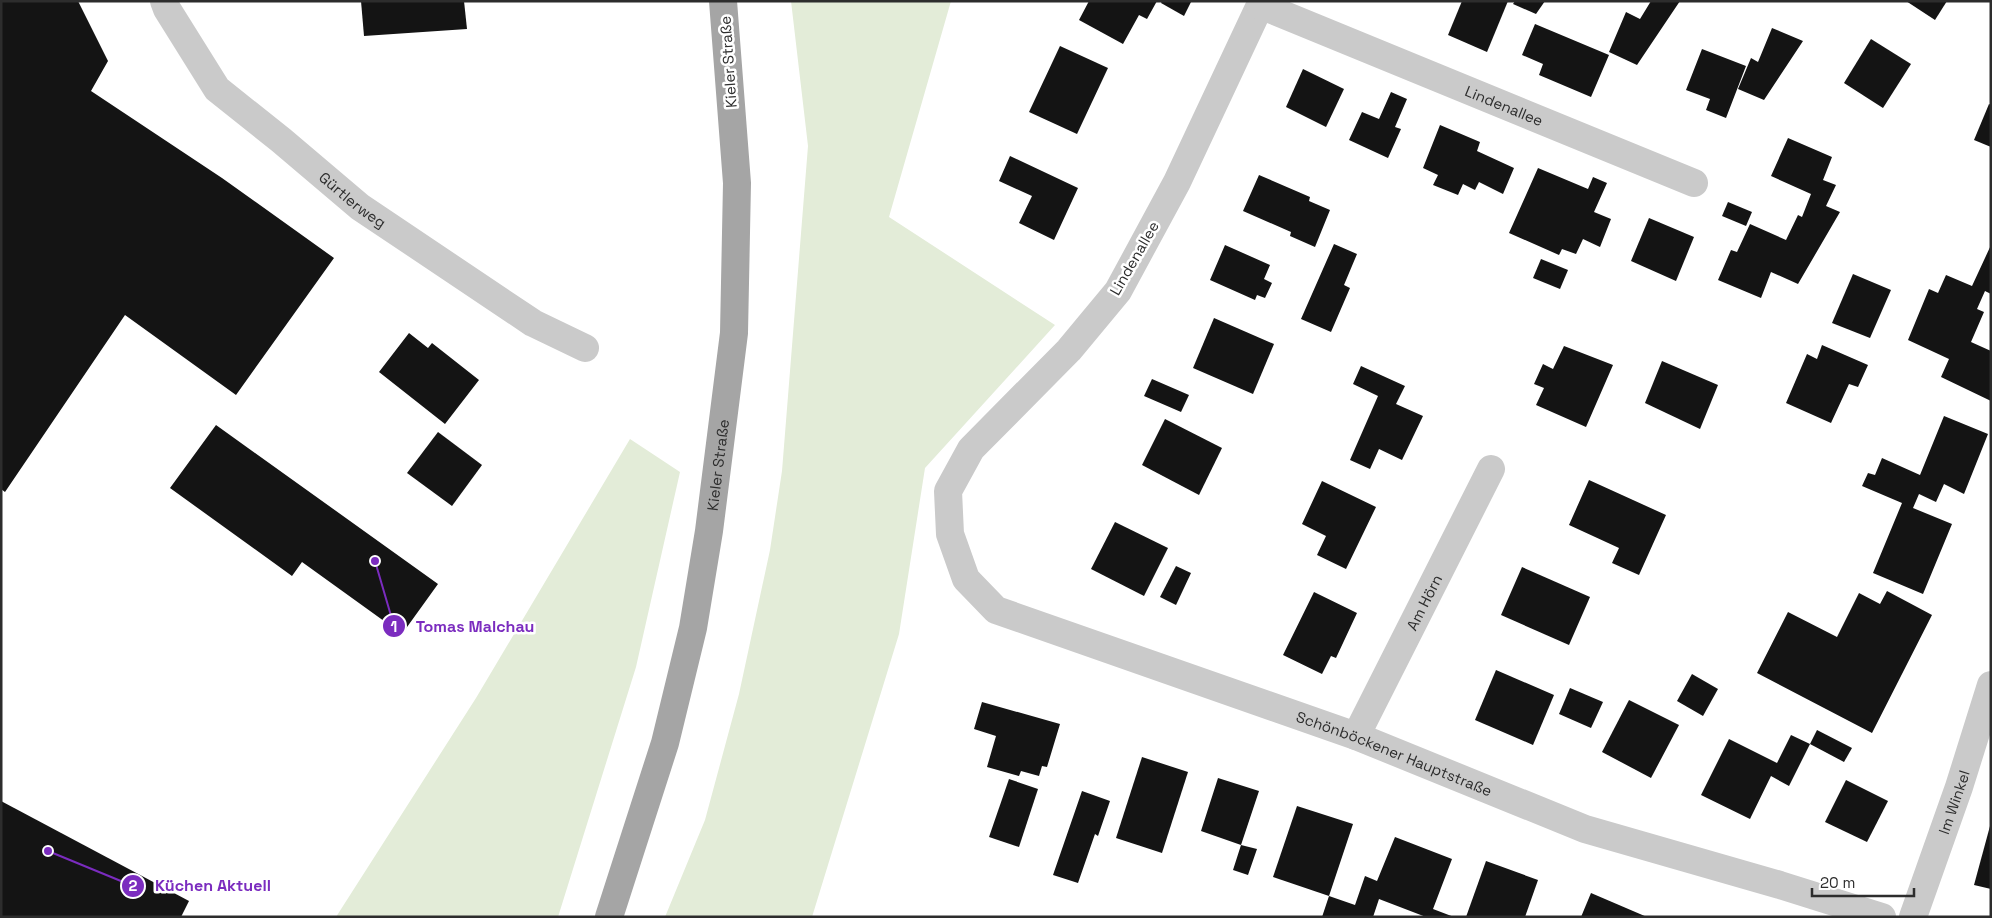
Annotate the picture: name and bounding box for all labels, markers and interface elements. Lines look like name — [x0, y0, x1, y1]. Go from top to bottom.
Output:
street label: Kieler Straße — [715, 15, 741, 109]
street label: Lindenallee — [1462, 81, 1546, 130]
street label: Gürtlerweg — [315, 167, 390, 232]
street label: Lindenallee — [1105, 217, 1163, 298]
street label: Kieler Straße — [702, 418, 733, 512]
street label: Am Hörn — [1402, 571, 1446, 633]
callout: Tomas Malchau — [381, 611, 545, 642]
text: Tomas Malchau — [416, 616, 534, 637]
text: 1 — [391, 617, 397, 636]
street label: Schönböckener Hauptstraße — [1294, 706, 1495, 800]
street label: Im Winkel — [1934, 768, 1973, 837]
scale bar — [1812, 866, 1914, 898]
callout: Küchen Aktuell — [120, 870, 281, 901]
text: 20 m — [1820, 873, 1855, 892]
text: Küchen Aktuell — [155, 875, 271, 896]
text: 2 — [129, 876, 138, 895]

